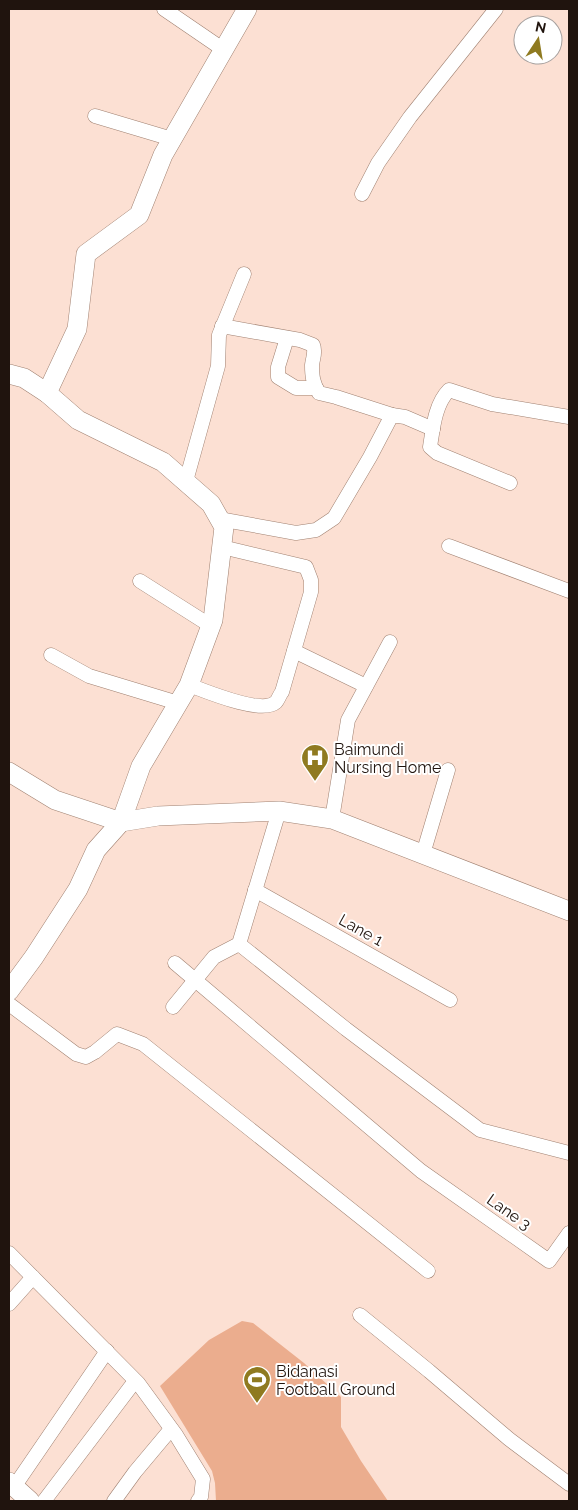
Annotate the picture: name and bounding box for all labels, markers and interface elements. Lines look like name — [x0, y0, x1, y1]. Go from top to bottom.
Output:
north arrow — [513, 15, 563, 65]
text: N — [534, 18, 548, 36]
place label: Baimundi Nursing Home — [334, 740, 441, 777]
hospital icon: Baimundi Nursing Home — [300, 743, 330, 782]
street label: Lane 1 — [336, 910, 387, 950]
street label: Lane 3 — [483, 1190, 535, 1234]
place label: Bidanasi Football Ground — [276, 1362, 395, 1399]
sports icon: Bidanasi Football Ground — [242, 1365, 272, 1404]

